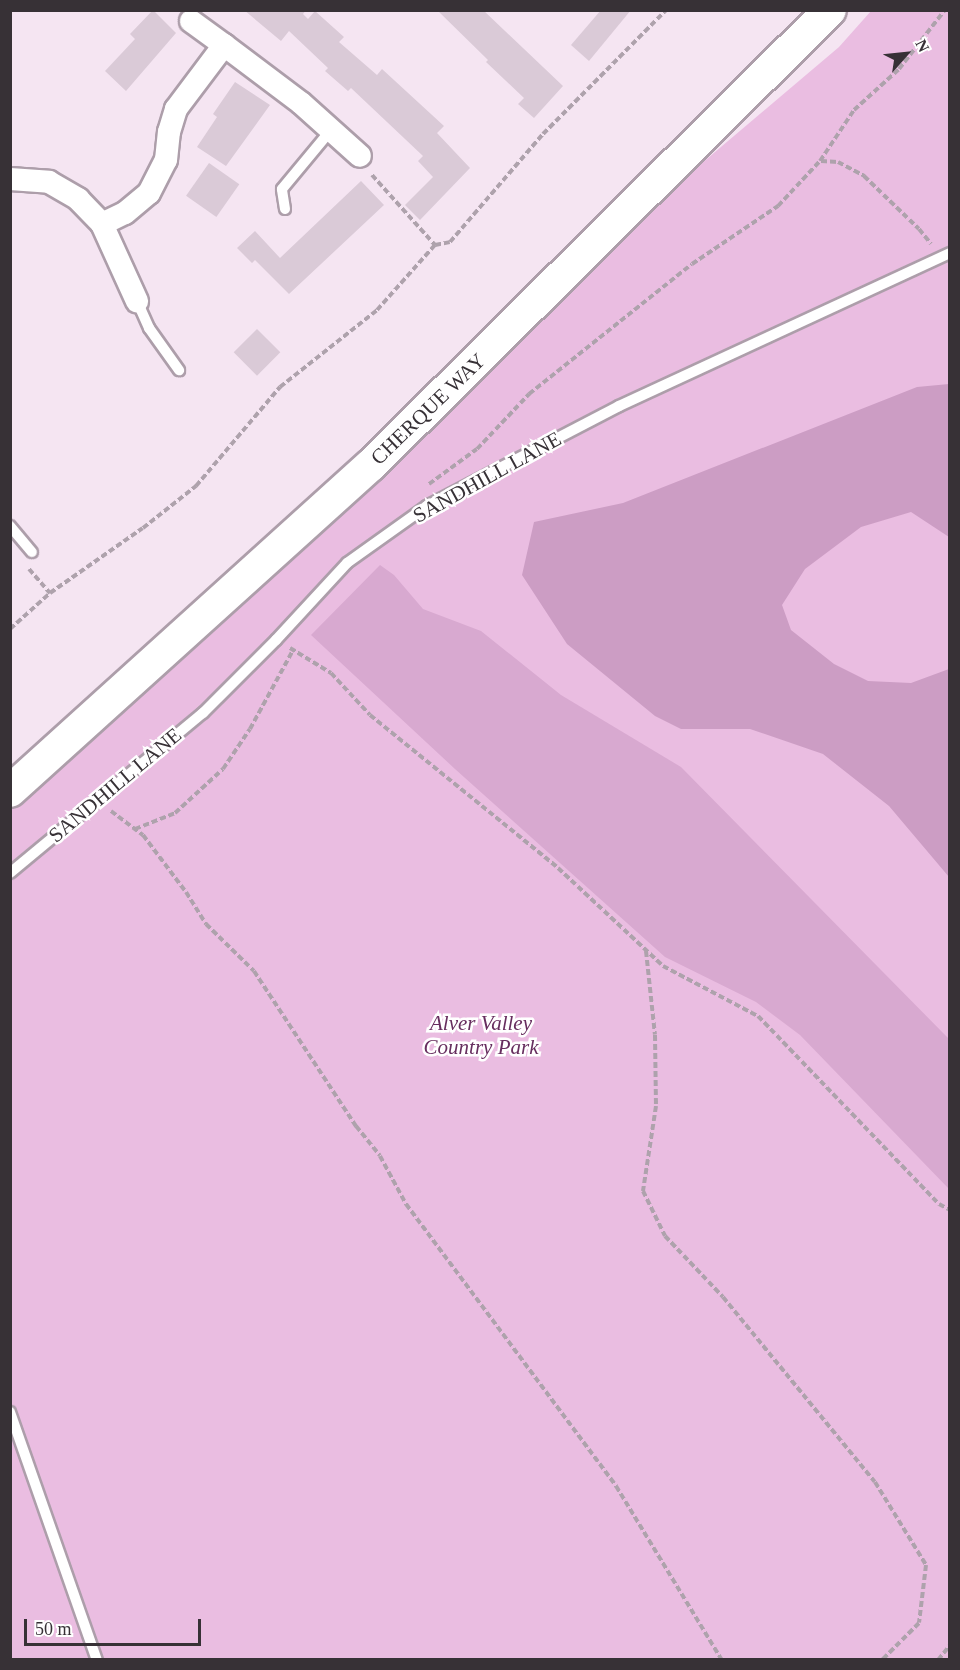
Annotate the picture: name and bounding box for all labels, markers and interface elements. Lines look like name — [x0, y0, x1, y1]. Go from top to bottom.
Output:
north arrow — [876, 24, 936, 84]
text: N — [912, 37, 933, 55]
street label: CHERQUE WAY — [365, 348, 491, 470]
street label: SANDHILL LANE — [408, 426, 566, 528]
street label: SANDHILL LANE — [43, 722, 187, 848]
park label: Alver Valley Country Park — [424, 1010, 538, 1060]
scale bar — [27, 1607, 204, 1645]
text: 50 m — [35, 1619, 72, 1639]

